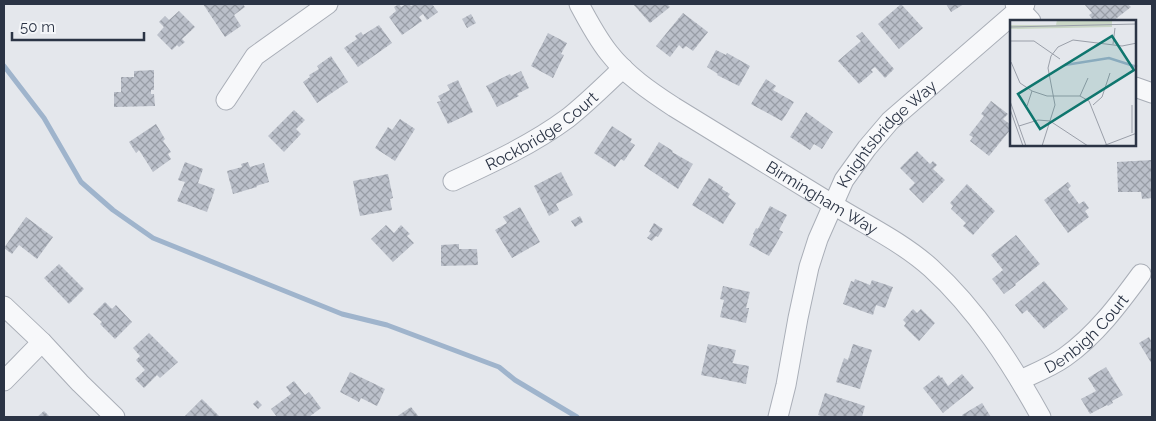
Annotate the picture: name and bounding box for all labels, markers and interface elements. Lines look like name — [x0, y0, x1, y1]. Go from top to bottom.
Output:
scale bar — [12, 10, 145, 42]
text: 50 m — [20, 18, 55, 36]
inset map — [1010, 20, 1136, 146]
street label: Knightsbridge Way — [833, 76, 941, 191]
street label: Rockbridge Court — [482, 87, 602, 174]
street label: Birmingham Way — [763, 157, 881, 239]
street label: Denbigh Court — [1041, 290, 1133, 377]

